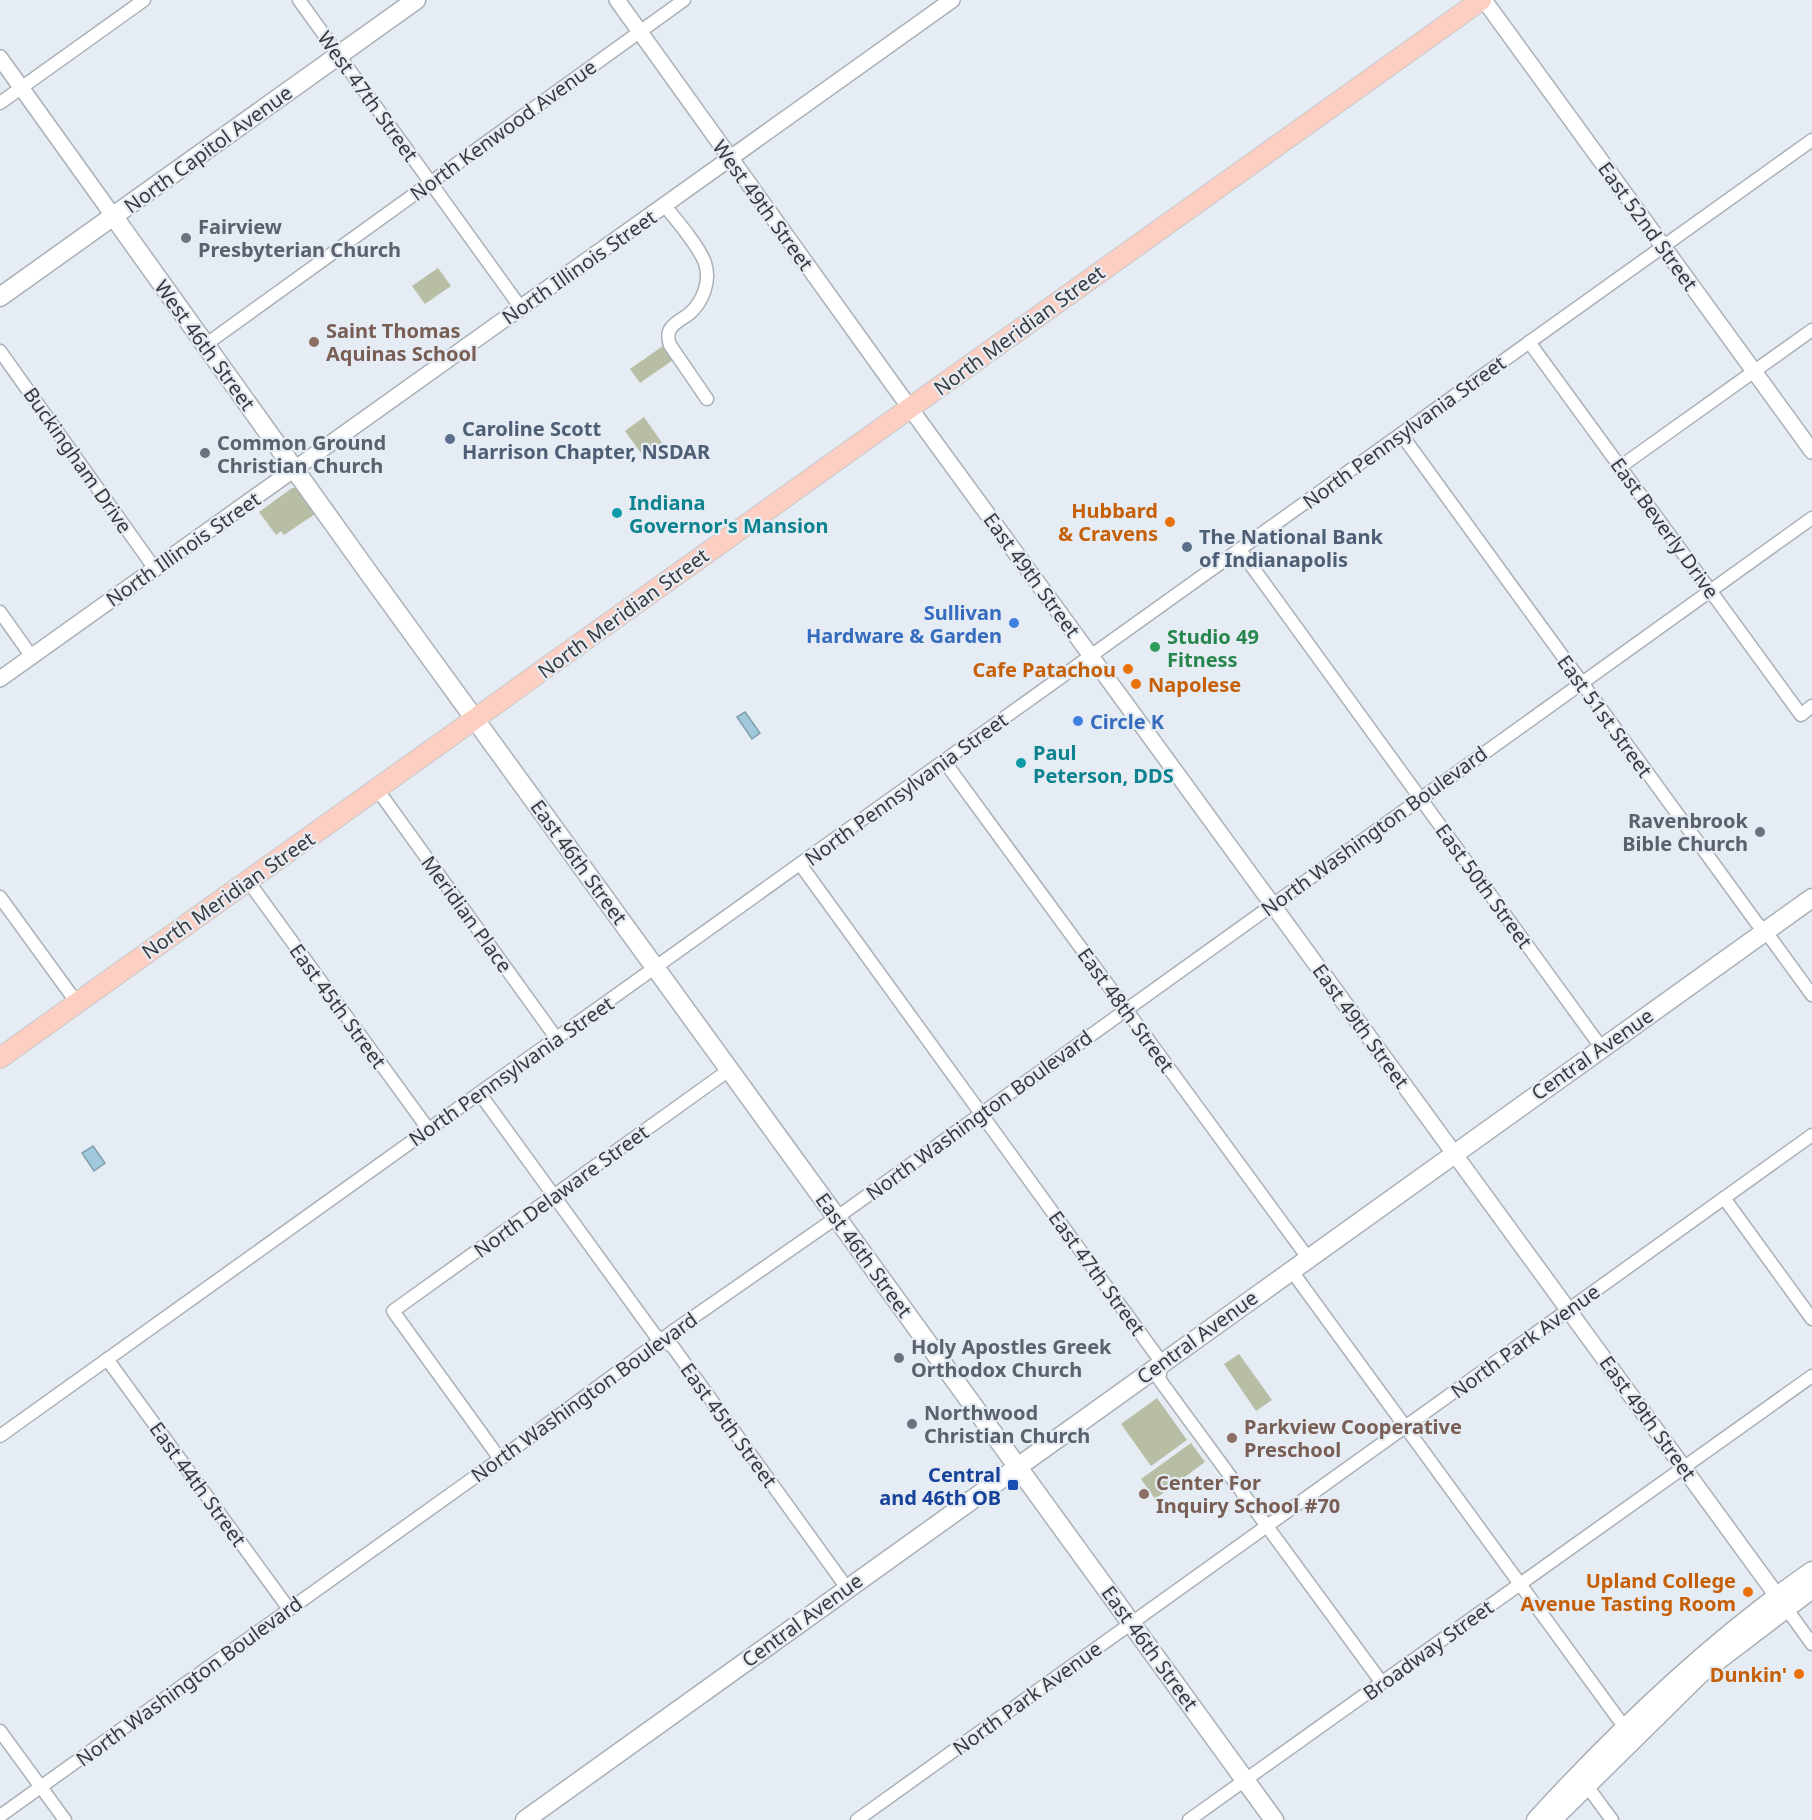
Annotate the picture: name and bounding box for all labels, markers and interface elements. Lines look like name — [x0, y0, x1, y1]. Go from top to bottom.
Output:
street label: West 47th Street — [312, 25, 424, 167]
street label: North Kenwood Avenue — [404, 53, 602, 207]
street label: North Capitol Avenue — [119, 79, 297, 219]
street label: West 49th Street — [707, 134, 819, 276]
street label: East 52nd Street — [1592, 156, 1704, 296]
street label: North Illinois Street — [496, 204, 662, 330]
place label: Fairview Presbyterian Church — [198, 213, 401, 263]
marker: Fairview Presbyterian Church — [179, 231, 193, 245]
street label: North Meridian Street — [928, 259, 1110, 401]
street label: West 46th Street — [149, 274, 261, 416]
place label: Saint Thomas Aquinas School — [326, 317, 477, 367]
marker: Saint Thomas Aquinas School — [307, 335, 321, 349]
street label: North Pennsylvania Street — [1297, 349, 1511, 515]
street label: Buckingham Drive — [17, 382, 139, 538]
place label: Caroline Scott Harrison Chapter, NSDAR — [462, 415, 711, 465]
place label: Common Ground Christian Church — [217, 429, 386, 479]
marker: Caroline Scott Harrison Chapter, NSDAR — [443, 432, 457, 446]
marker: Common Ground Christian Church — [198, 446, 212, 460]
street label: East Beverly Drive — [1605, 452, 1725, 604]
street label: North Illinois Street — [100, 486, 266, 612]
place label: Indiana Governor's Mansion — [629, 489, 828, 539]
place label: Hubbard & Cravens — [1058, 497, 1158, 547]
marker: Indiana Governor's Mansion — [610, 506, 624, 520]
street label: East 49th Street — [978, 507, 1086, 643]
marker: Hubbard & Cravens — [1163, 515, 1177, 529]
place label: The National Bank of Indianapolis — [1199, 523, 1383, 573]
marker: The National Bank of Indianapolis — [1180, 540, 1194, 554]
street label: North Meridian Street — [532, 542, 714, 684]
place label: Sullivan Hardware & Garden — [806, 599, 1002, 649]
marker: Sullivan Hardware & Garden — [1007, 616, 1021, 630]
place label: Studio 49 Fitness — [1167, 623, 1259, 673]
marker: Studio 49 Fitness — [1148, 640, 1162, 654]
street label: East 51st Street — [1551, 649, 1659, 783]
place label: Cafe Patachou — [972, 656, 1116, 683]
marker: Cafe Patachou — [1121, 662, 1135, 676]
place label: Napolese — [1148, 671, 1241, 698]
marker: Napolese — [1129, 677, 1143, 691]
street label: North Pennsylvania Street — [799, 706, 1013, 872]
place label: Circle K — [1090, 708, 1165, 735]
marker: Circle K — [1071, 714, 1085, 728]
place label: Paul Peterson, DDS — [1033, 739, 1174, 789]
street label: North Washington Boulevard — [1255, 740, 1493, 922]
marker: Paul Peterson, DDS — [1014, 756, 1028, 770]
street label: East 46th Street — [525, 794, 633, 930]
place label: Ravenbrook Bible Church — [1622, 807, 1749, 857]
street label: East 50th Street — [1430, 818, 1538, 954]
street label: North Meridian Street — [136, 825, 320, 965]
marker: Ravenbrook Bible Church — [1753, 825, 1767, 839]
street label: Meridian Place — [415, 850, 519, 978]
street label: East 45th Street — [284, 938, 392, 1074]
street label: East 48th Street — [1072, 942, 1180, 1078]
street label: East 49th Street — [1307, 958, 1415, 1094]
street label: North Pennsylvania Street — [403, 990, 619, 1152]
street label: Central Avenue — [1526, 1002, 1658, 1106]
street label: North Washington Boulevard — [860, 1024, 1098, 1206]
street label: North Delaware Street — [468, 1118, 654, 1264]
street label: East 46th Street — [810, 1187, 918, 1323]
street label: East 47th Street — [1043, 1205, 1151, 1341]
street label: North Park Avenue — [1445, 1278, 1605, 1404]
street label: Central Avenue — [1131, 1284, 1263, 1390]
street label: North Washington Boulevard — [465, 1306, 703, 1488]
place label: Holy Apostles Greek Orthodox Church — [911, 1333, 1112, 1383]
street label: East 49th Street — [1594, 1350, 1702, 1486]
marker: Holy Apostles Greek Orthodox Church — [892, 1351, 906, 1365]
street label: East 45th Street — [675, 1357, 783, 1493]
place label: Northwood Christian Church — [924, 1399, 1090, 1449]
place label: Parkview Cooperative Preschool — [1244, 1413, 1462, 1463]
street label: East 44th Street — [144, 1416, 252, 1552]
marker: Northwood Christian Church — [905, 1417, 919, 1431]
marker: Parkview Cooperative Preschool — [1225, 1431, 1239, 1445]
place label: Central and 46th OB — [879, 1461, 1001, 1511]
place label: Center For Inquiry School #70 — [1156, 1469, 1340, 1519]
marker: Central and 46th OB — [1006, 1478, 1020, 1492]
marker: Center For Inquiry School #70 — [1137, 1487, 1151, 1501]
street label: Central Avenue — [736, 1567, 868, 1673]
place label: Upland College Avenue Tasting Room — [1521, 1567, 1736, 1617]
street label: East 46th Street — [1096, 1580, 1204, 1716]
marker: Upland College Avenue Tasting Room — [1741, 1585, 1755, 1599]
street label: North Washington Boulevard — [70, 1590, 308, 1772]
street label: Broadway Street — [1357, 1594, 1499, 1706]
street label: North Park Avenue — [947, 1635, 1107, 1761]
place label: Dunkin' — [1710, 1661, 1787, 1688]
marker: Dunkin' — [1792, 1667, 1806, 1681]

